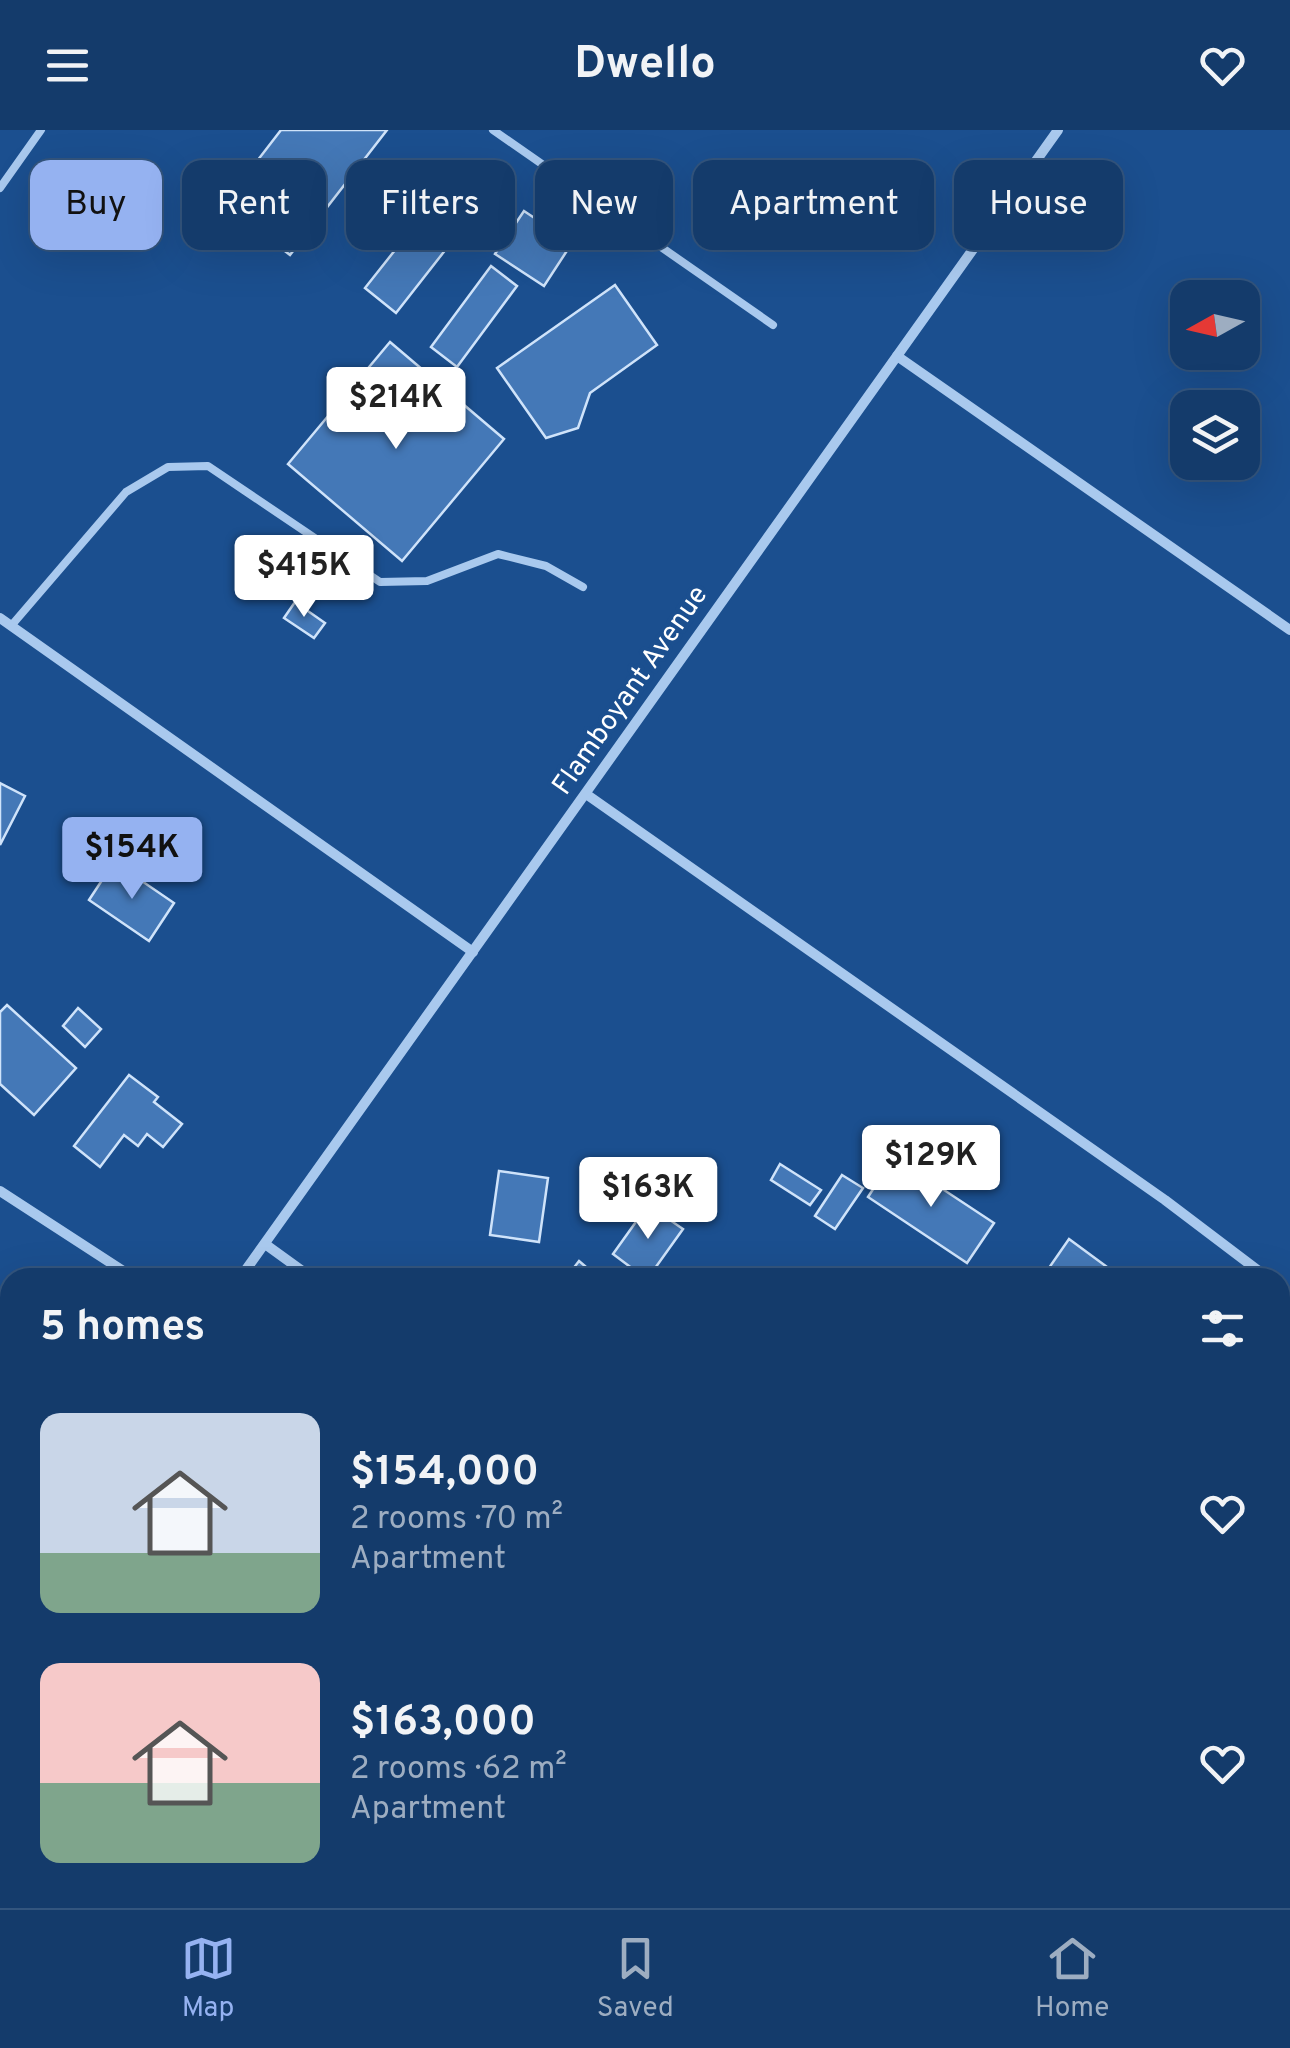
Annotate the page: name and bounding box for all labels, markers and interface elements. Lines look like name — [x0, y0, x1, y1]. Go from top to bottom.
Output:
text: Dwello — [574, 37, 716, 94]
icon: menu — [40, 38, 95, 93]
icon: heart — [1195, 38, 1250, 93]
chip: Buy — [30, 160, 162, 250]
chip: Rent — [182, 160, 326, 250]
chip: Filters — [346, 160, 515, 250]
chip: New — [535, 160, 673, 250]
chip: Apartment — [693, 160, 934, 250]
chip: House — [954, 160, 1123, 250]
north arrow — [1170, 280, 1260, 370]
map controls — [1170, 280, 1260, 480]
pin: $214K — [326, 367, 466, 452]
text: $214K — [349, 379, 443, 419]
button: layers — [1170, 390, 1260, 480]
pin: $415K — [234, 535, 374, 620]
text: $415K — [257, 547, 351, 587]
street label: Flamboyant Avenue — [545, 579, 717, 803]
pin: $154K — [62, 817, 202, 902]
text: $154K — [84, 829, 180, 869]
pin: $129K — [861, 1125, 1001, 1210]
text: $129K — [884, 1137, 978, 1177]
pin: $163K — [578, 1157, 718, 1242]
text: $163K — [601, 1169, 695, 1209]
icon: filters — [1195, 1301, 1250, 1356]
text: 5 homes — [40, 1302, 205, 1355]
text: $154,000 — [350, 1447, 539, 1500]
icon: home — [120, 1453, 240, 1573]
icon: heart — [1195, 1486, 1250, 1541]
text: 2 rooms · 70 m² — [350, 1500, 563, 1540]
text: Apartment — [350, 1540, 506, 1580]
text: $163,000 — [350, 1697, 536, 1750]
icon: home — [120, 1703, 240, 1823]
icon: heart — [1195, 1736, 1250, 1791]
text: 2 rooms · 62 m² — [350, 1750, 567, 1790]
text: Apartment — [350, 1790, 506, 1830]
tab: Map — [181, 1931, 236, 2027]
tab: Saved — [597, 1931, 674, 2027]
tab: Home — [1035, 1931, 1109, 2027]

